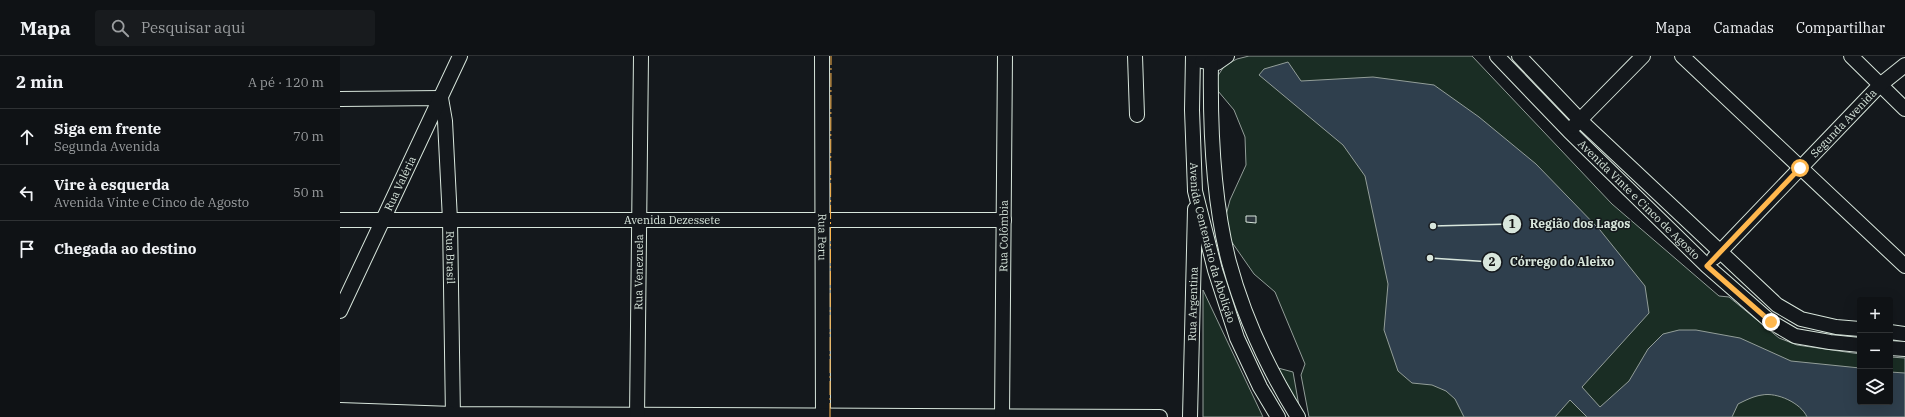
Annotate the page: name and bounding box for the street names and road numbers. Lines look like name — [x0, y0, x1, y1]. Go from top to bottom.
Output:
street label: Segunda Avenida — [1807, 86, 1880, 160]
street label: Avenida Vinte e Cinco de Agosto — [1575, 137, 1703, 262]
street label: Rua Valéria — [381, 154, 419, 213]
street label: Avenida Centenário da Abolição — [1187, 162, 1239, 324]
street label: Rua Colômbia — [996, 200, 1011, 272]
street label: Avenida Dezessete — [624, 213, 720, 227]
street label: Rua Peru — [815, 213, 830, 261]
street label: Rua Brasil — [443, 231, 458, 284]
street label: Rua Venezuela — [631, 234, 646, 310]
street label: Rua Argentina — [1185, 267, 1201, 341]

